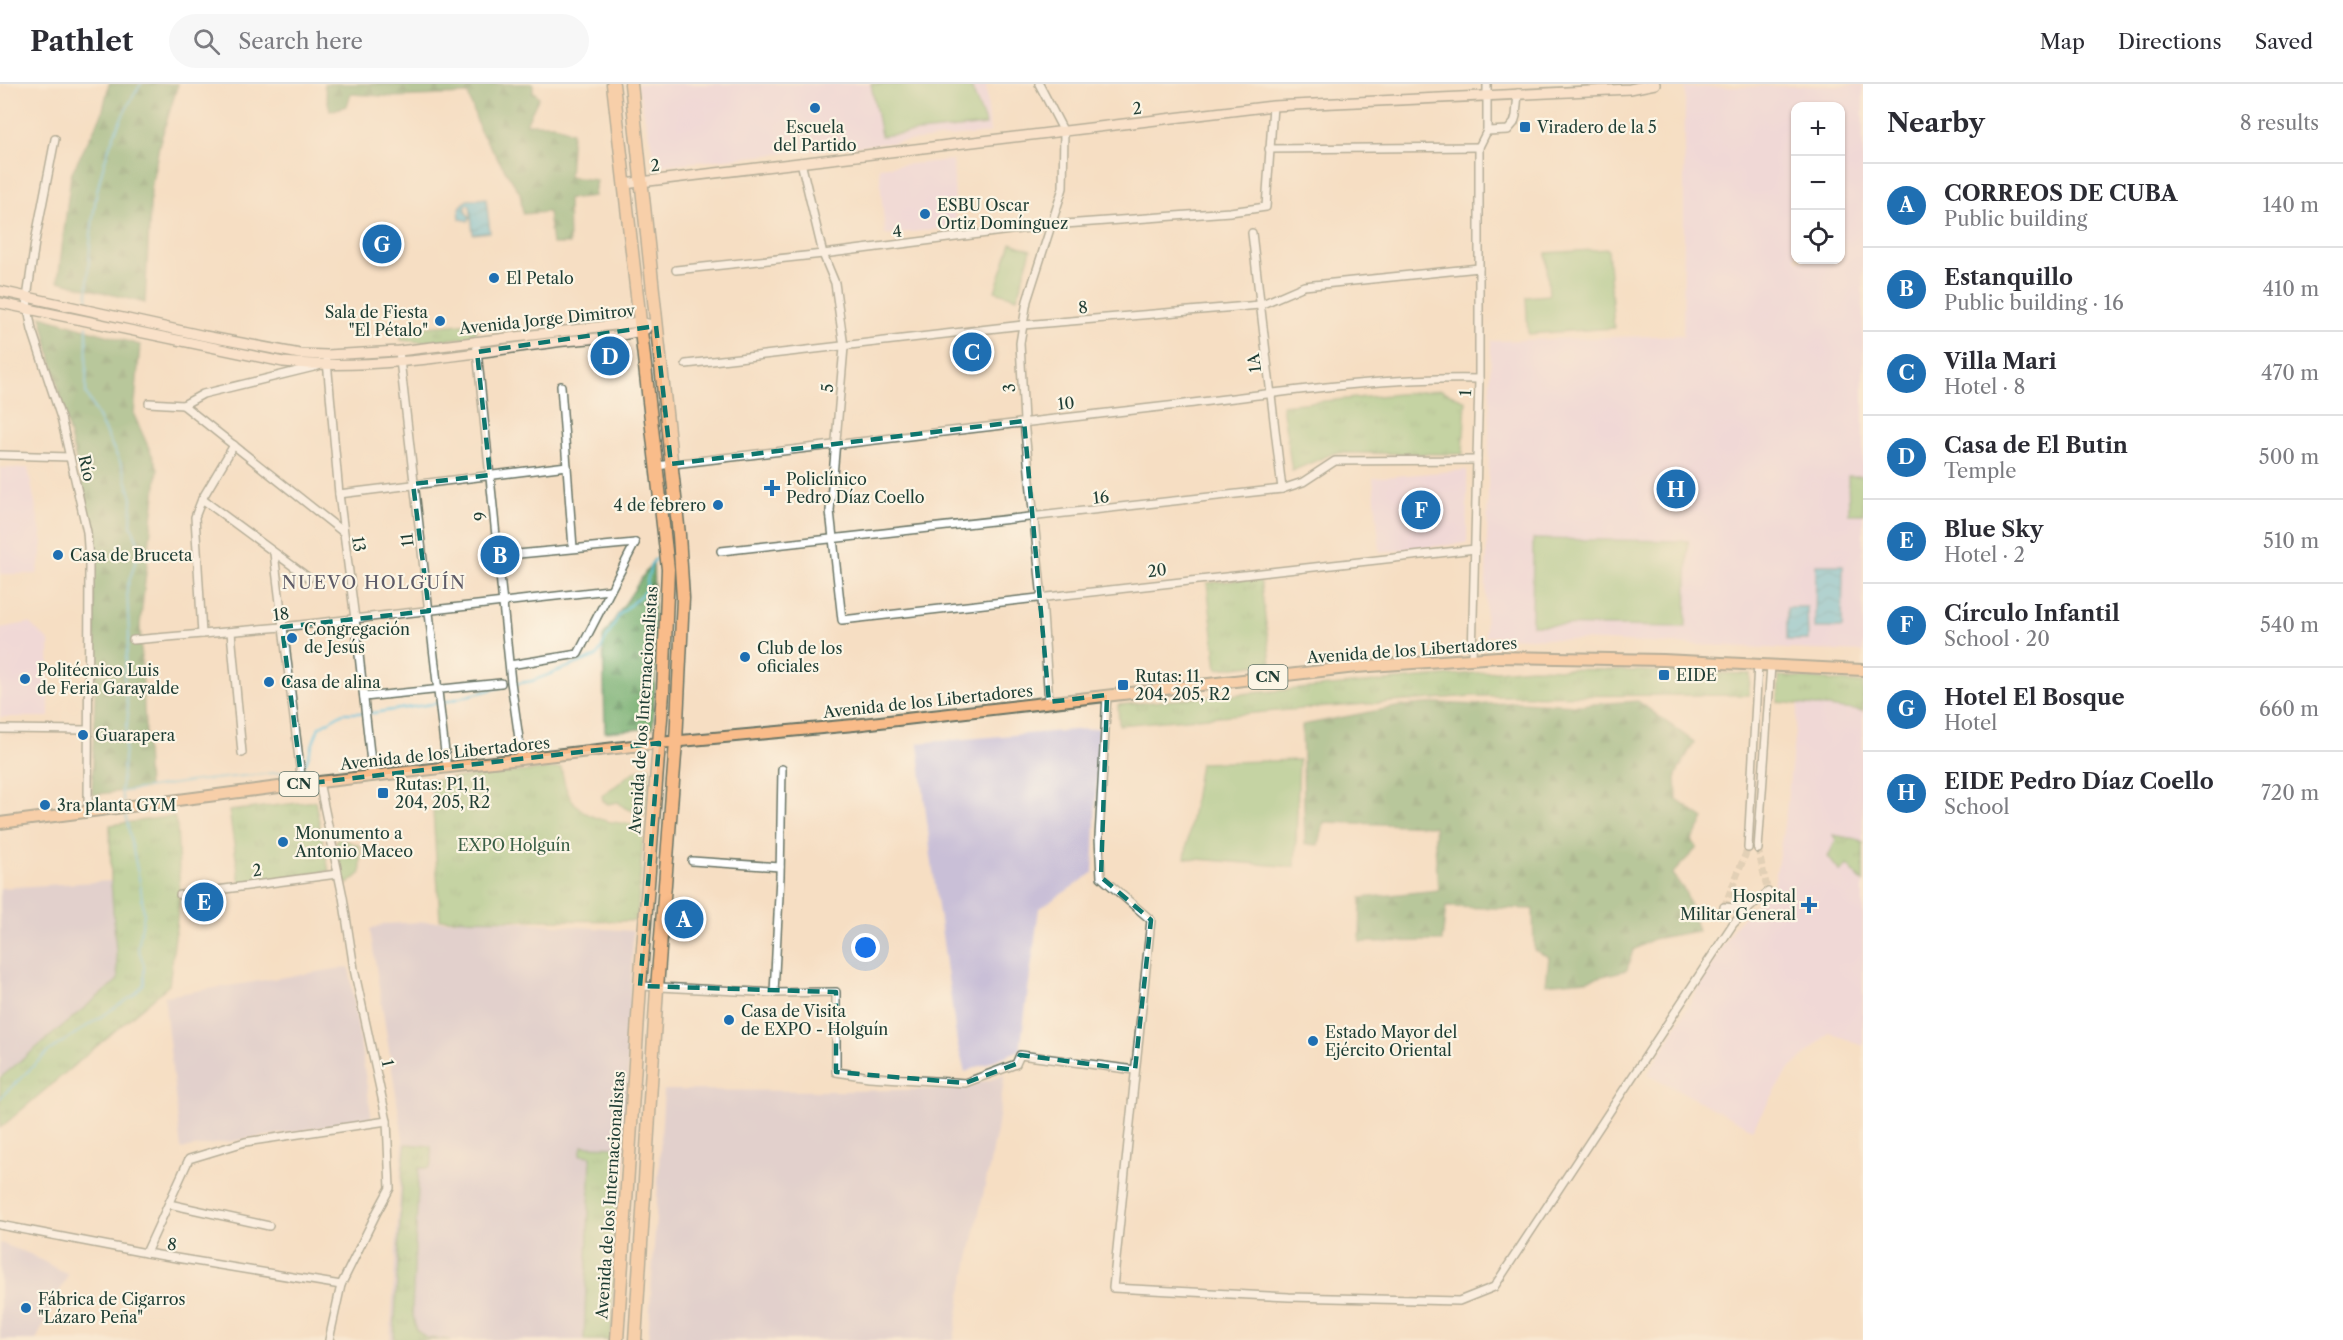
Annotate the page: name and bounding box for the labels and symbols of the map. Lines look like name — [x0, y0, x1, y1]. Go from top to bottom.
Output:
street label: 2 — [1131, 98, 1143, 118]
marker: Escuela del Partido — [808, 101, 822, 115]
place label: Escuela del Partido — [773, 117, 857, 155]
place label: Viradero de la 5 — [1536, 117, 1657, 137]
marker: Viradero de la 5 — [1518, 120, 1532, 134]
street label: 2 — [649, 155, 661, 175]
place label: ESBU Oscar Ortiz Domínguez — [937, 195, 1068, 233]
marker: ESBU Oscar Ortiz Domínguez — [918, 207, 932, 221]
street label: 4 — [891, 221, 903, 241]
pin: G — [362, 222, 401, 266]
place label: El Petalo — [506, 268, 574, 288]
marker: El Petalo — [487, 271, 501, 285]
street label: 8 — [1077, 297, 1089, 317]
street label: Avenida Jorge Dimitrov — [457, 300, 636, 338]
place label: Sala de Fiesta "El Pétalo" — [325, 302, 429, 340]
marker: Sala de Fiesta "El Pétalo" — [433, 314, 447, 328]
pin: C — [952, 330, 992, 374]
pin: D — [590, 334, 630, 378]
street label: 1A — [1243, 351, 1265, 374]
street label: 5 — [817, 383, 837, 393]
street label: 3 — [999, 383, 1019, 393]
street label: 1 — [1455, 389, 1475, 397]
street label: 10 — [1057, 392, 1075, 414]
street label: Río — [74, 453, 100, 483]
pin: H — [1656, 466, 1696, 512]
place label: Policlínico Pedro Díaz Coello — [786, 469, 925, 507]
marker: Policlínico Pedro Díaz Coello — [763, 479, 781, 497]
street label: 16 — [1092, 486, 1110, 508]
pin: F — [1402, 488, 1440, 532]
place label: 4 de febrero — [614, 495, 706, 515]
marker: 4 de febrero — [711, 498, 725, 512]
street label: 9 — [470, 510, 490, 522]
street label: 11 — [396, 532, 418, 548]
pin: B — [480, 532, 520, 578]
street label: 13 — [348, 535, 370, 553]
place label: Casa de Bruceta — [70, 545, 193, 565]
marker: Casa de Bruceta — [51, 548, 65, 562]
street label: 20 — [1146, 559, 1168, 581]
district label: NUEVO HOLGUÍN — [282, 571, 466, 594]
street label: Avenida de los Internacionalistas — [624, 585, 662, 836]
street label: 18 — [272, 603, 290, 625]
place label: Congregación de Jesús — [304, 619, 410, 657]
marker: Congregación de Jesús — [285, 631, 299, 645]
street label: Avenida de los Libertadores — [1305, 633, 1518, 667]
place label: Club de los oficiales — [757, 638, 842, 676]
marker: Club de los oficiales — [738, 650, 752, 664]
place label: Politécnico Luis de Feria Garayalde — [37, 660, 179, 698]
road number: CN — [1248, 665, 1288, 689]
place label: EIDE — [1676, 665, 1717, 685]
place label: Rutas: 11, 204, 205, R2 — [1135, 666, 1230, 704]
marker: EIDE — [1657, 668, 1671, 682]
marker: Politécnico Luis de Feria Garayalde — [18, 672, 32, 686]
place label: Casa de alina — [281, 672, 381, 692]
marker: Casa de alina — [262, 675, 276, 689]
marker: Rutas: 11, 204, 205, R2 — [1116, 678, 1130, 692]
street label: Avenida de los Libertadores — [821, 680, 1034, 722]
place label: Guarapera — [95, 725, 176, 745]
marker: Guarapera — [76, 728, 90, 742]
street label: Avenida de los Libertadores — [338, 732, 551, 774]
road number: CN — [280, 772, 318, 796]
place label: Rutas: P1, 11, 204, 205, R2 — [395, 774, 490, 812]
marker: Rutas: P1, 11, 204, 205, R2 — [376, 786, 390, 800]
place label: 3ra planta GYM — [57, 795, 177, 815]
marker: 3ra planta GYM — [38, 798, 52, 812]
place label: Monumento a Antonio Maceo — [294, 823, 413, 861]
marker: Monumento a Antonio Maceo — [276, 835, 290, 849]
park label: EXPO Holguín — [458, 835, 570, 855]
street label: 2 — [251, 859, 263, 881]
pin: E — [184, 880, 224, 924]
place label: Hospital Militar General — [1680, 886, 1796, 924]
pin: A — [664, 896, 704, 942]
marker: Hospital Militar General — [1800, 896, 1818, 914]
your location — [851, 933, 880, 962]
place label: Casa de Visita de EXPO - Holguín — [741, 1001, 888, 1039]
marker: Casa de Visita de EXPO - Holguín — [722, 1013, 736, 1027]
place label: Estado Mayor del Ejército Oriental — [1325, 1022, 1458, 1060]
marker: Estado Mayor del Ejército Oriental — [1306, 1034, 1320, 1048]
street label: 1 — [378, 1058, 399, 1069]
street label: Avenida de los Internacionalistas — [591, 1070, 629, 1321]
street label: 8 — [166, 1233, 178, 1255]
place label: Fábrica de Cigarros "Lázaro Peña" — [38, 1289, 186, 1327]
marker: Fábrica de Cigarros "Lázaro Peña" — [19, 1301, 33, 1315]

